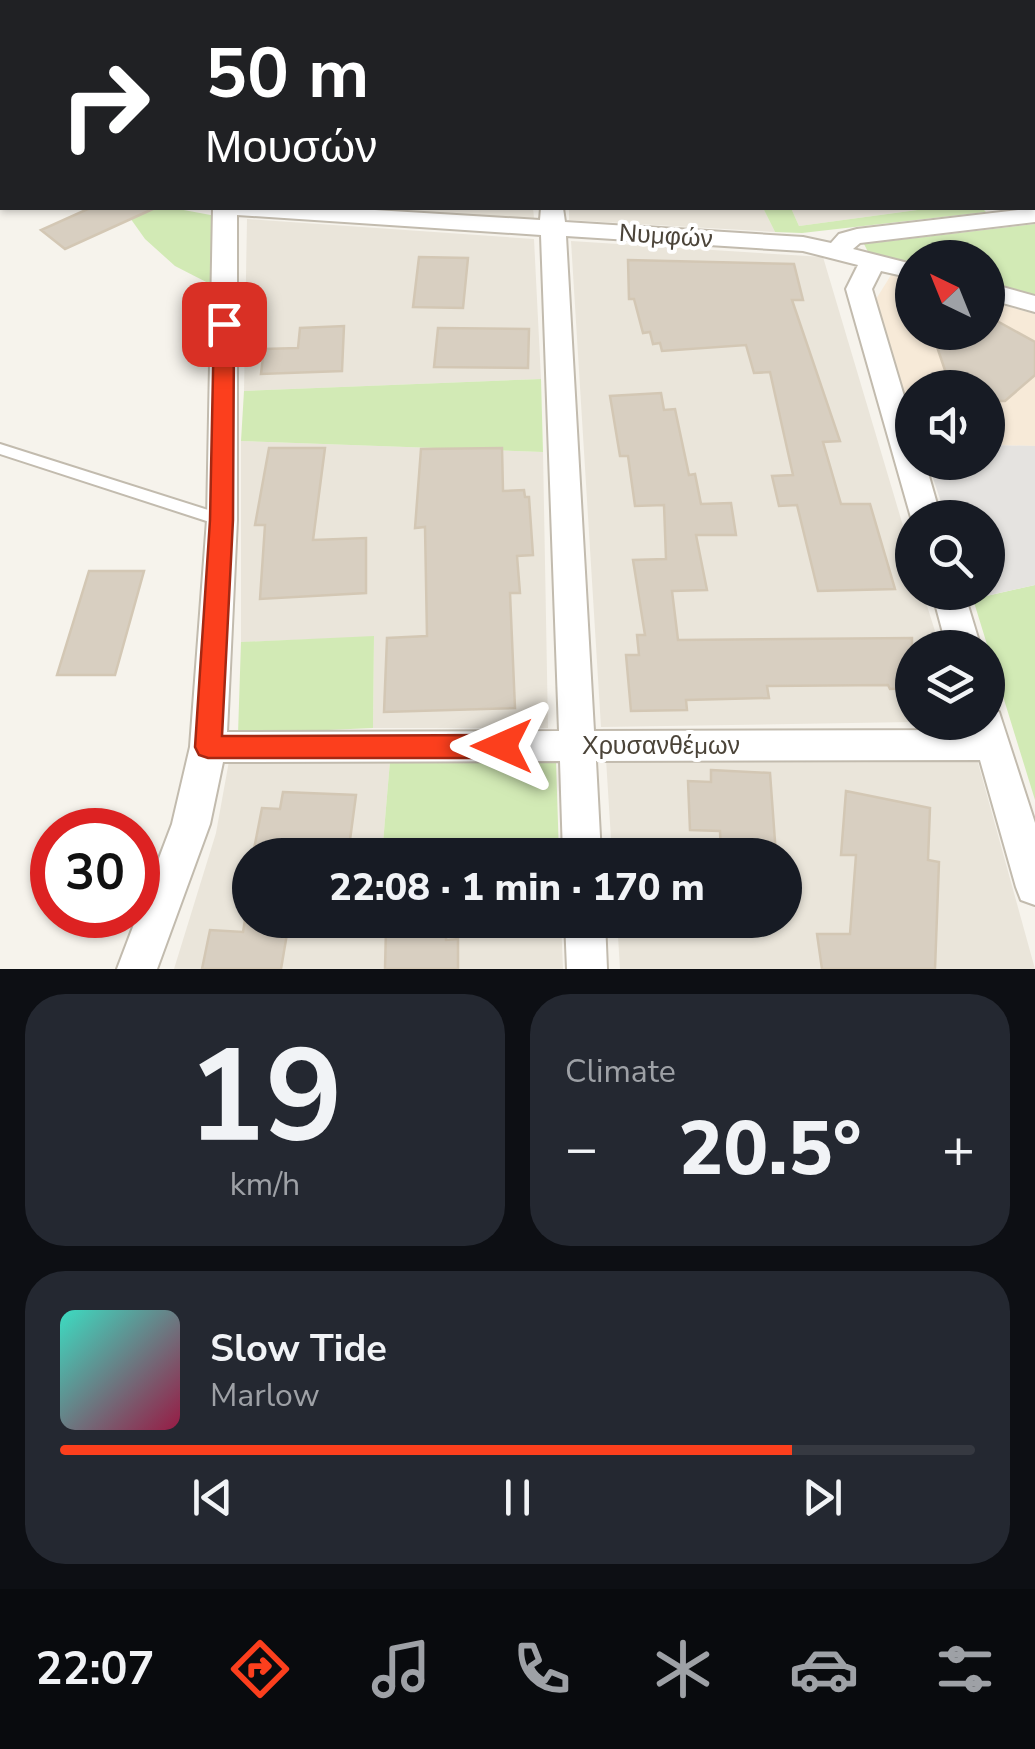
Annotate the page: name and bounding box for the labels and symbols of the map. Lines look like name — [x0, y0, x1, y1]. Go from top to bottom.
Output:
street label: Νυμφών — [618, 216, 714, 256]
north arrow — [895, 240, 1005, 350]
pin — [182, 282, 267, 367]
position arrow — [450, 694, 554, 798]
street label: Χρυσανθέμων — [582, 729, 740, 763]
speed limit sign: 30 — [30, 808, 160, 938]

